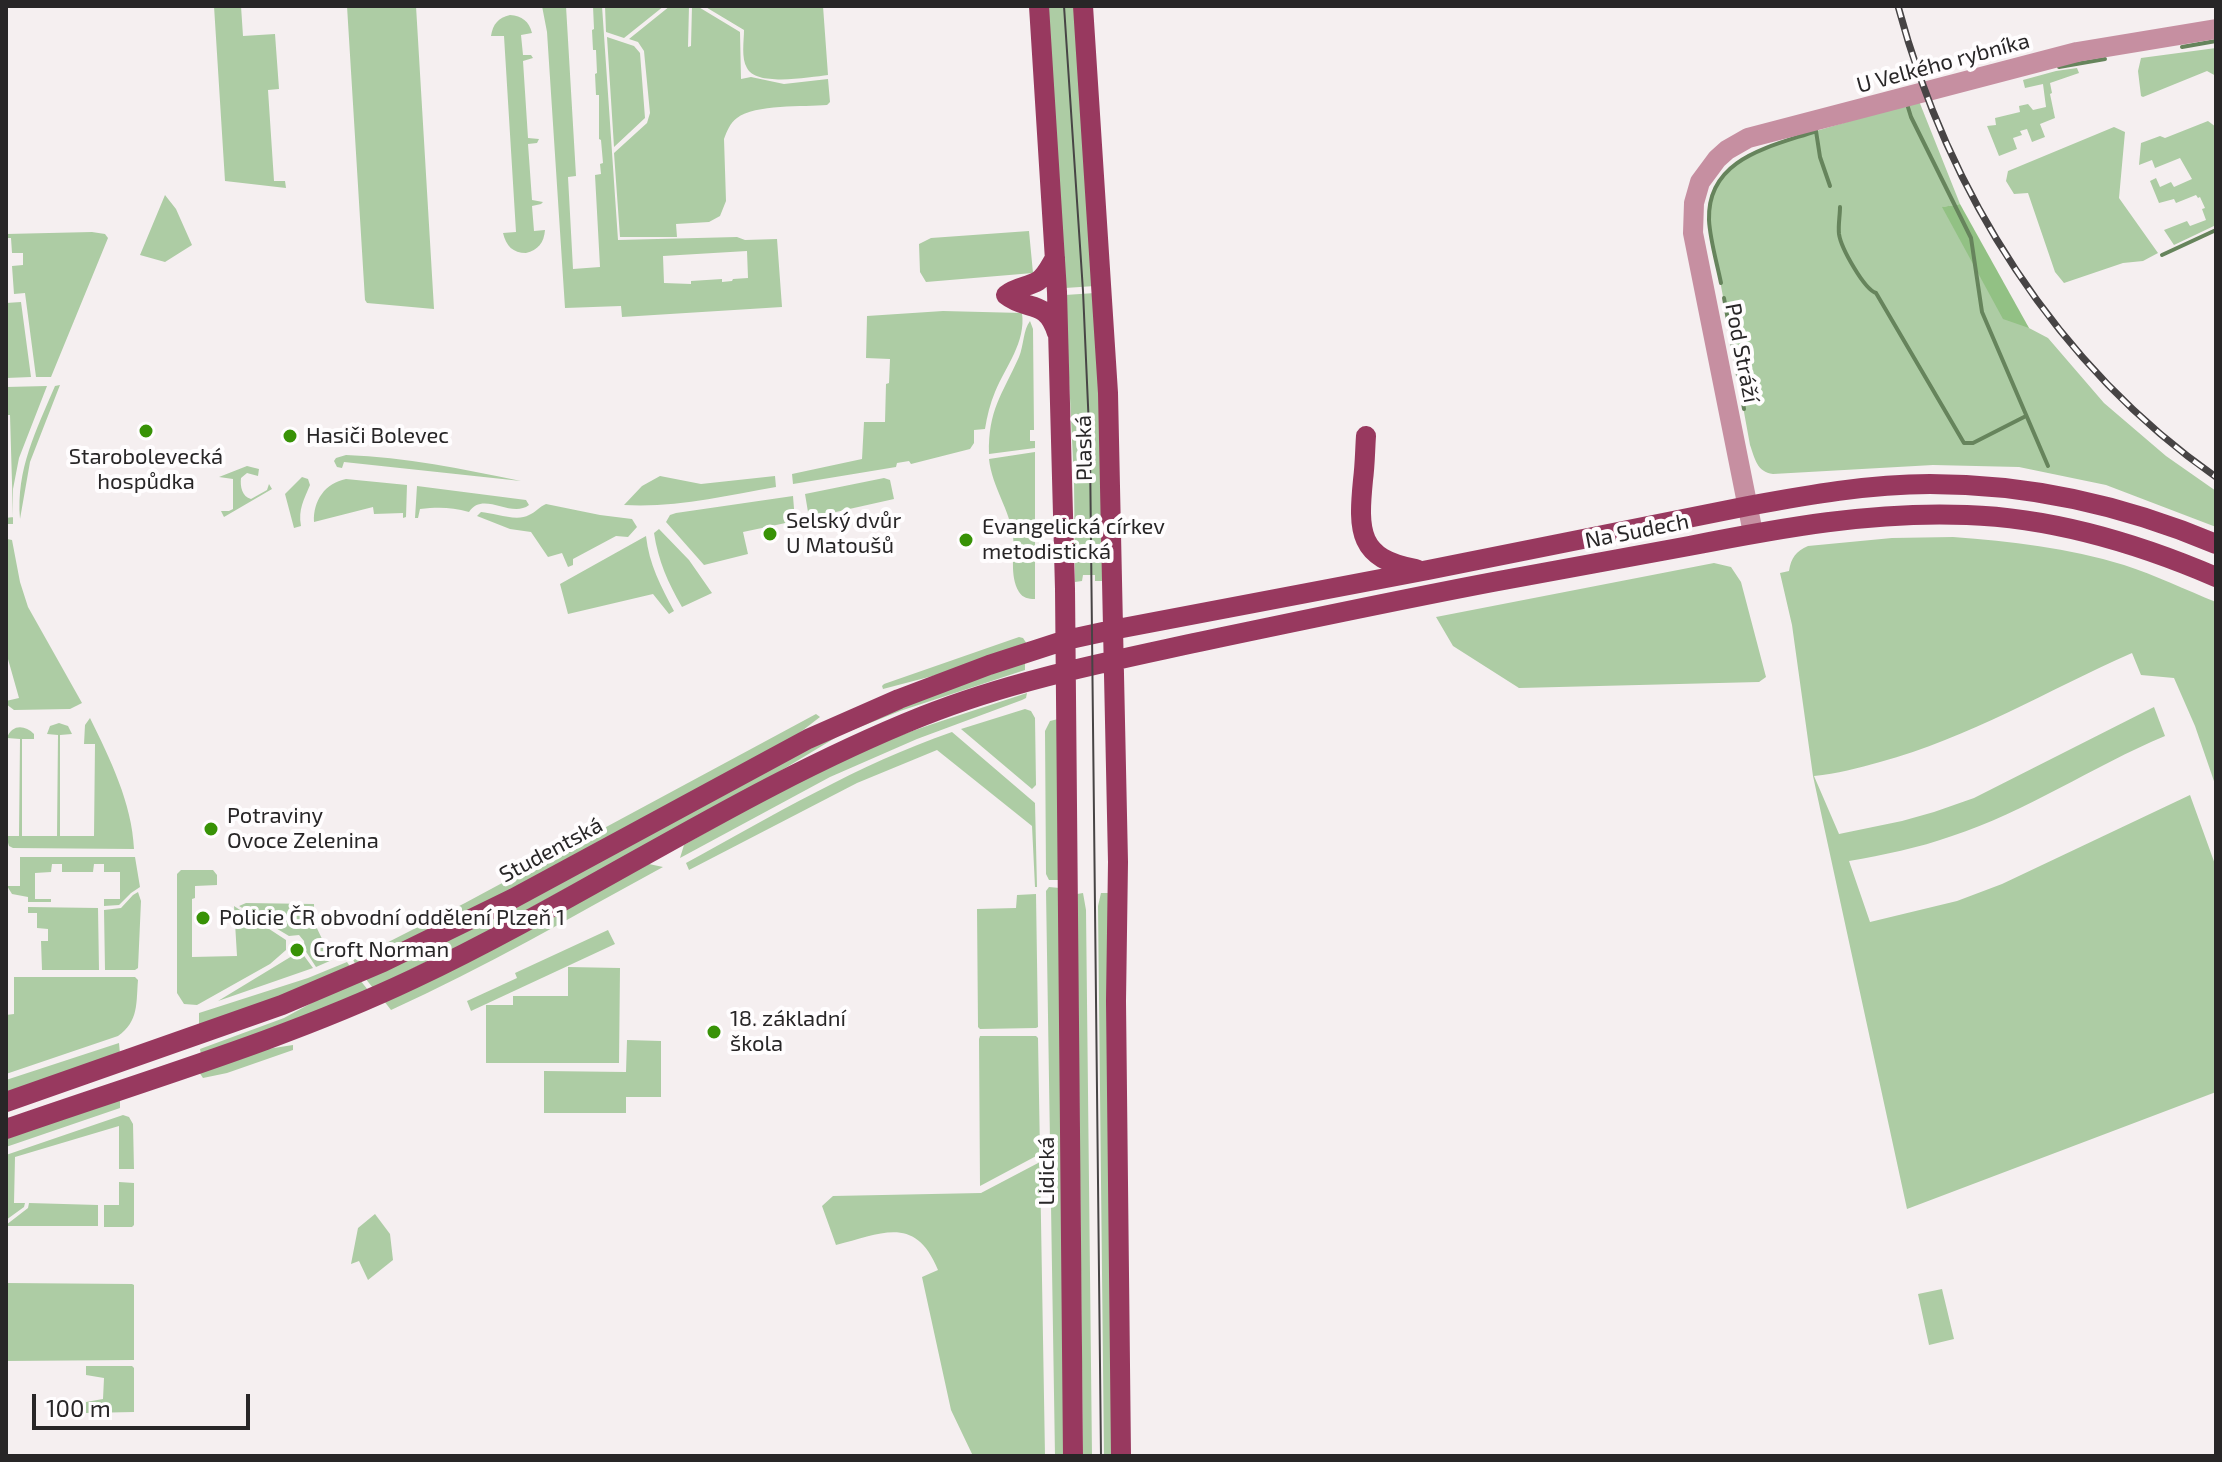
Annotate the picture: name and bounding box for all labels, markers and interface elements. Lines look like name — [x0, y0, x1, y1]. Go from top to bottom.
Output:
street label: U Velkého rybníka — [1854, 27, 2032, 99]
street label: Pod Stráží — [1719, 301, 1765, 405]
street label: Plaská — [1070, 415, 1098, 481]
marker: Starobolevecká hospůdka — [137, 422, 155, 440]
place label: Hasiči Bolevec — [306, 423, 449, 449]
marker: Hasiči Bolevec — [281, 427, 299, 445]
place label: Starobolevecká hospůdka — [69, 444, 223, 496]
place label: Selský dvůr U Matoušů — [786, 508, 901, 560]
street label: Na Sudech — [1583, 508, 1691, 554]
place label: Evangelická církev metodistická — [982, 514, 1165, 566]
marker: Selský dvůr U Matoušů — [761, 525, 779, 543]
marker: Evangelická církev metodistická — [957, 531, 975, 549]
place label: Potraviny Ovoce Zelenina — [227, 803, 379, 854]
street label: Studentská — [495, 812, 607, 888]
marker: Potraviny Ovoce Zelenina — [202, 820, 220, 838]
place label: Policie ČR obvodní oddělení Plzeň 1 — [219, 905, 565, 931]
marker: Policie ČR obvodní oddělení Plzeň 1 — [194, 909, 212, 927]
place label: Croft Norman — [313, 937, 449, 963]
marker: Croft Norman — [288, 941, 306, 959]
place label: 18. základní škola — [730, 1006, 846, 1058]
marker: 18. základní škola — [705, 1023, 723, 1041]
street label: Lidická — [1034, 1137, 1060, 1205]
scale bar — [36, 1378, 254, 1428]
text: 100 m — [46, 1393, 111, 1422]

